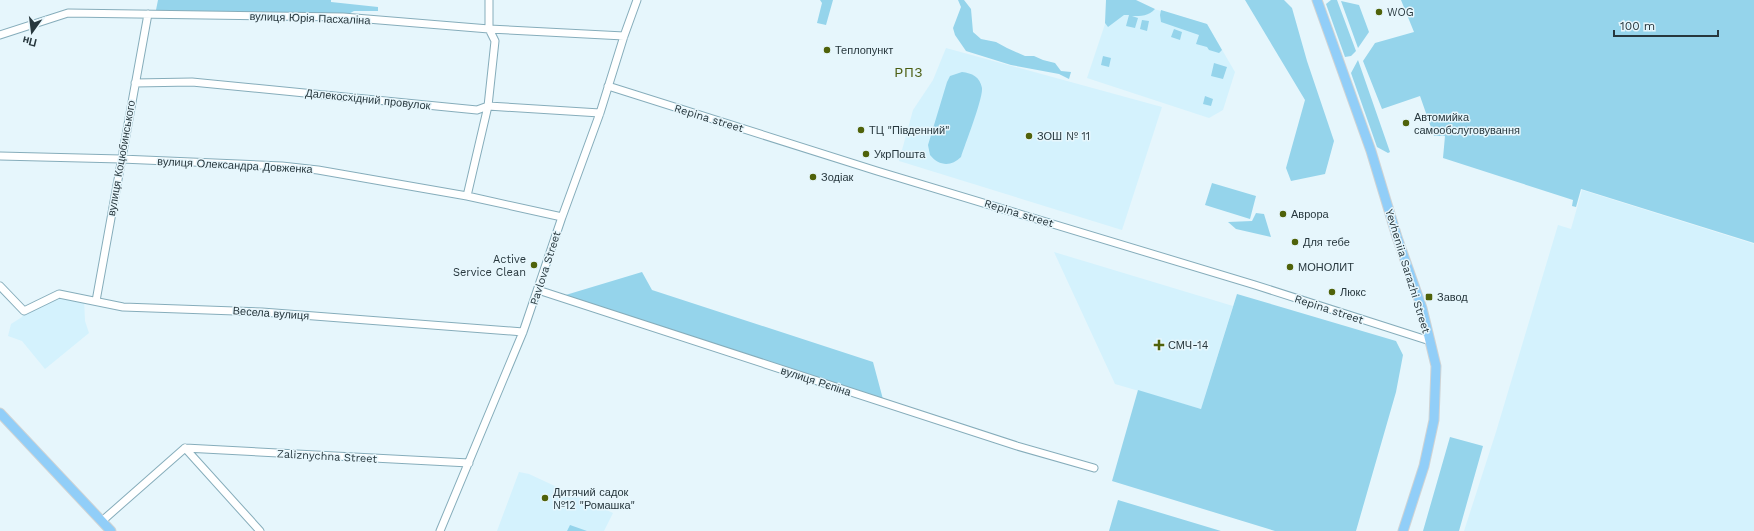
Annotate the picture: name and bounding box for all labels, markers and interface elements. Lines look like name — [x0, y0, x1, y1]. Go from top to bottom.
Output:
place label: WOG — [1387, 6, 1414, 19]
marker: WOG — [1374, 7, 1384, 17]
street label: вулиця Юрія Пасхаліна — [249, 10, 371, 27]
north arrow — [12, 12, 52, 52]
scale bar — [1614, 12, 1718, 38]
text: 100 m — [1620, 19, 1655, 33]
text: Пн — [21, 33, 38, 49]
place label: Теплопункт — [835, 44, 893, 57]
marker: Теплопункт — [822, 45, 832, 55]
district label: РПЗ — [895, 65, 923, 80]
street label: Далекосхідний провулок — [305, 86, 431, 113]
street label: вулиця Коцюбинського — [105, 99, 138, 217]
street label: Repina street — [673, 102, 745, 135]
place label: Автомийка самообслуговування — [1414, 111, 1520, 137]
marker: Автомийка самообслуговування — [1401, 118, 1411, 128]
place label: ТЦ "Південний" — [869, 124, 950, 137]
marker: ТЦ "Південний" — [856, 125, 866, 135]
place label: ЗОШ № 11 — [1037, 130, 1090, 143]
marker: ЗОШ № 11 — [1024, 131, 1034, 141]
place label: УкрПошта — [874, 148, 926, 161]
marker: УкрПошта — [861, 149, 871, 159]
street label: вулиця Олександра Довженка — [157, 155, 314, 176]
place label: Зодіак — [821, 171, 854, 184]
marker: Зодіак — [808, 172, 818, 182]
street label: Repina street — [983, 197, 1055, 230]
street label: Yevheniia Sarazhi Street — [1382, 207, 1433, 335]
place label: Аврора — [1291, 208, 1330, 221]
marker: Аврора — [1278, 209, 1288, 219]
street label: Pavlova Street — [527, 229, 564, 307]
place label: Для тебе — [1303, 236, 1350, 249]
marker: Для тебе — [1290, 237, 1300, 247]
place label: Active Service Clean — [453, 253, 526, 279]
marker: Active Service Clean — [529, 260, 539, 270]
place label: МОНОЛИТ — [1298, 261, 1354, 274]
marker: МОНОЛИТ — [1285, 262, 1295, 272]
place label: Люкс — [1340, 286, 1366, 299]
marker: Люкс — [1327, 287, 1337, 297]
place label: Завод — [1437, 291, 1468, 304]
street label: Repina street — [1293, 292, 1365, 327]
marker: Завод — [1424, 292, 1434, 302]
street label: Весела вулиця — [232, 304, 310, 323]
marker: СМЧ-14 — [1153, 339, 1165, 351]
place label: СМЧ-14 — [1168, 339, 1209, 352]
street label: вулиця Рєпіна — [779, 364, 853, 399]
street label: Zaliznychna Street — [277, 447, 378, 466]
place label: Дитячий садок №12 "Ромашка" — [553, 486, 635, 512]
marker: Дитячий садок №12 "Ромашка" — [540, 493, 550, 503]

